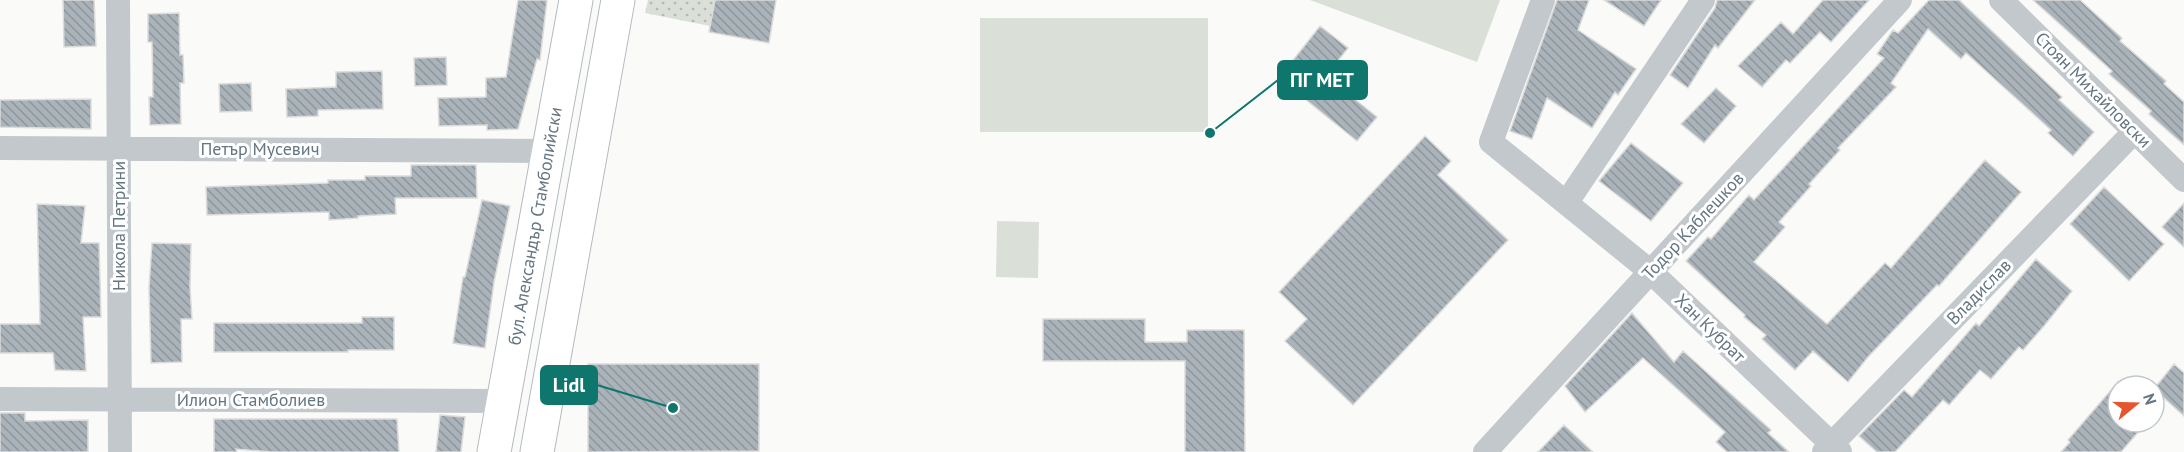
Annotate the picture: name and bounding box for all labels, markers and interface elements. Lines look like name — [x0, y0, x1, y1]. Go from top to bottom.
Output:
street label: Стоян Михайловски — [2030, 27, 2156, 153]
callout: ПГ МЕТ — [1278, 61, 1367, 99]
text: ПГ МЕТ — [1290, 67, 1355, 93]
street label: бул. Александър Стамболийски — [502, 105, 567, 347]
street label: Петър Мусевич — [200, 137, 320, 160]
street label: Никола Петрини — [107, 161, 130, 291]
street label: Тодор Каблешков — [1637, 167, 1748, 284]
street label: Владислав — [1941, 254, 2016, 330]
street label: Хан Кубрат — [1670, 288, 1751, 368]
callout: Lidl — [541, 366, 597, 404]
text: Lidl — [553, 372, 585, 398]
north arrow — [2106, 374, 2166, 434]
street label: Илион Стамболиев — [177, 388, 325, 411]
text: N — [2139, 391, 2161, 407]

